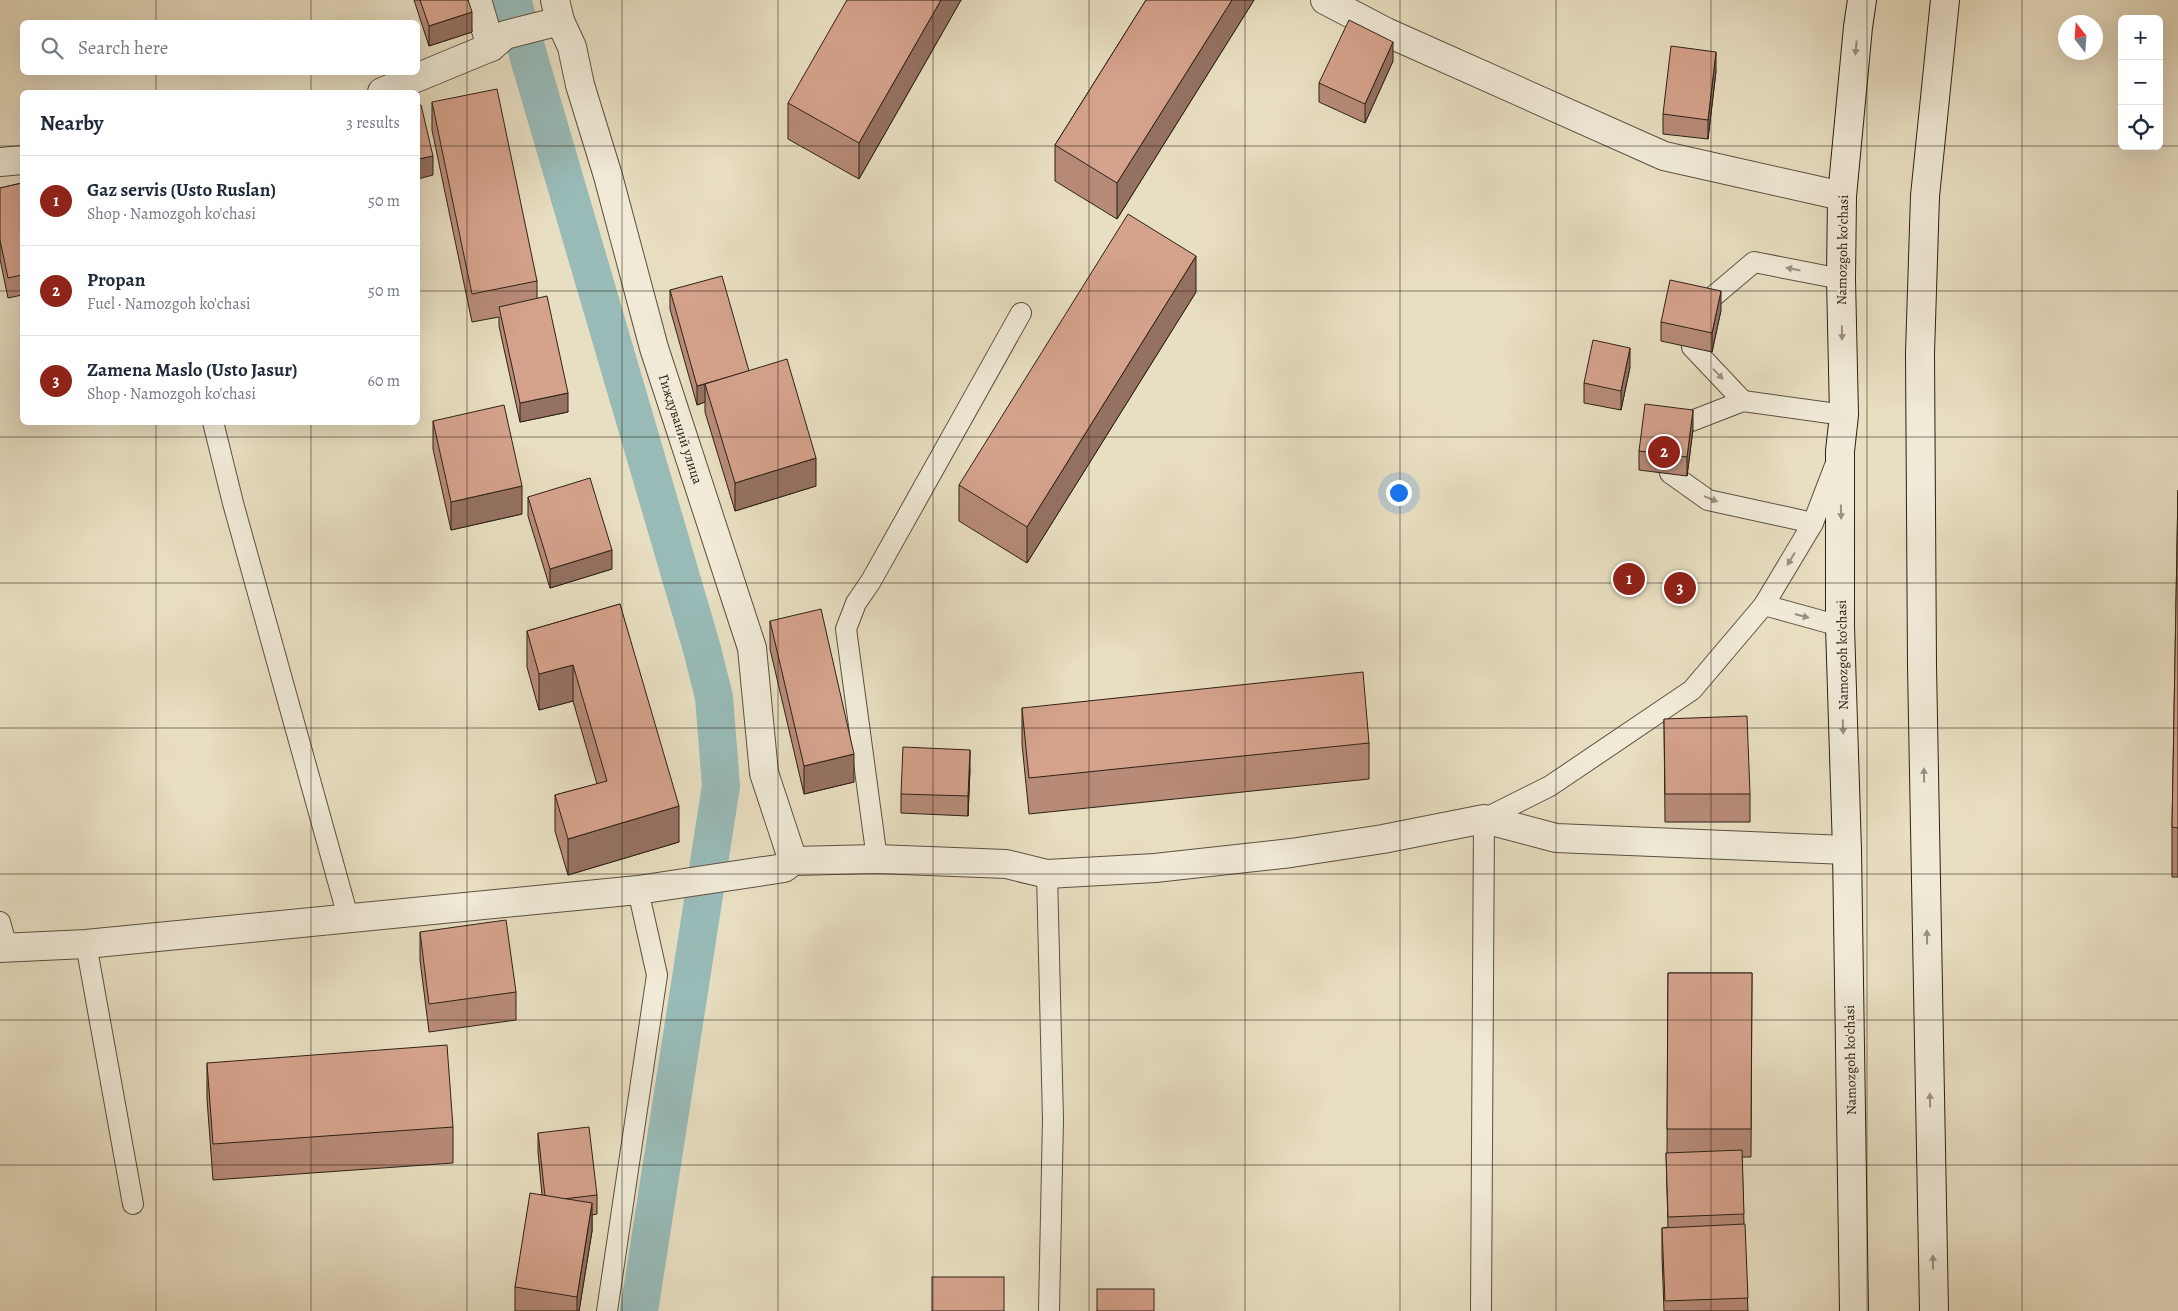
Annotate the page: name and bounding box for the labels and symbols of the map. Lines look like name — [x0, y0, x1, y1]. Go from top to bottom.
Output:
north arrow — [2058, 15, 2103, 60]
one-way arrow — [1852, 41, 1860, 57]
street label: Namozgoh ko'chasi — [1832, 195, 1853, 305]
one-way arrow — [1784, 265, 1800, 273]
one-way arrow — [1838, 325, 1846, 341]
one-way arrow — [1712, 368, 1724, 380]
street label: Гиждуваний улица — [654, 372, 707, 487]
pin: 2 — [1648, 433, 1680, 471]
your location — [1386, 480, 1412, 506]
one-way arrow — [1704, 496, 1718, 504]
one-way arrow — [1837, 505, 1845, 521]
one-way arrow — [1786, 553, 1795, 566]
pin: 1 — [1613, 560, 1645, 598]
pin: 3 — [1664, 569, 1696, 607]
street label: Namozgoh ko'chasi — [1832, 600, 1853, 710]
one-way arrow — [1795, 613, 1810, 621]
one-way arrow — [1840, 720, 1848, 736]
one-way arrow — [1920, 767, 1928, 783]
one-way arrow — [1923, 929, 1931, 945]
street label: Namozgoh ko'chasi — [1840, 1005, 1861, 1115]
one-way arrow — [1926, 1092, 1934, 1108]
one-way arrow — [1929, 1254, 1937, 1270]

